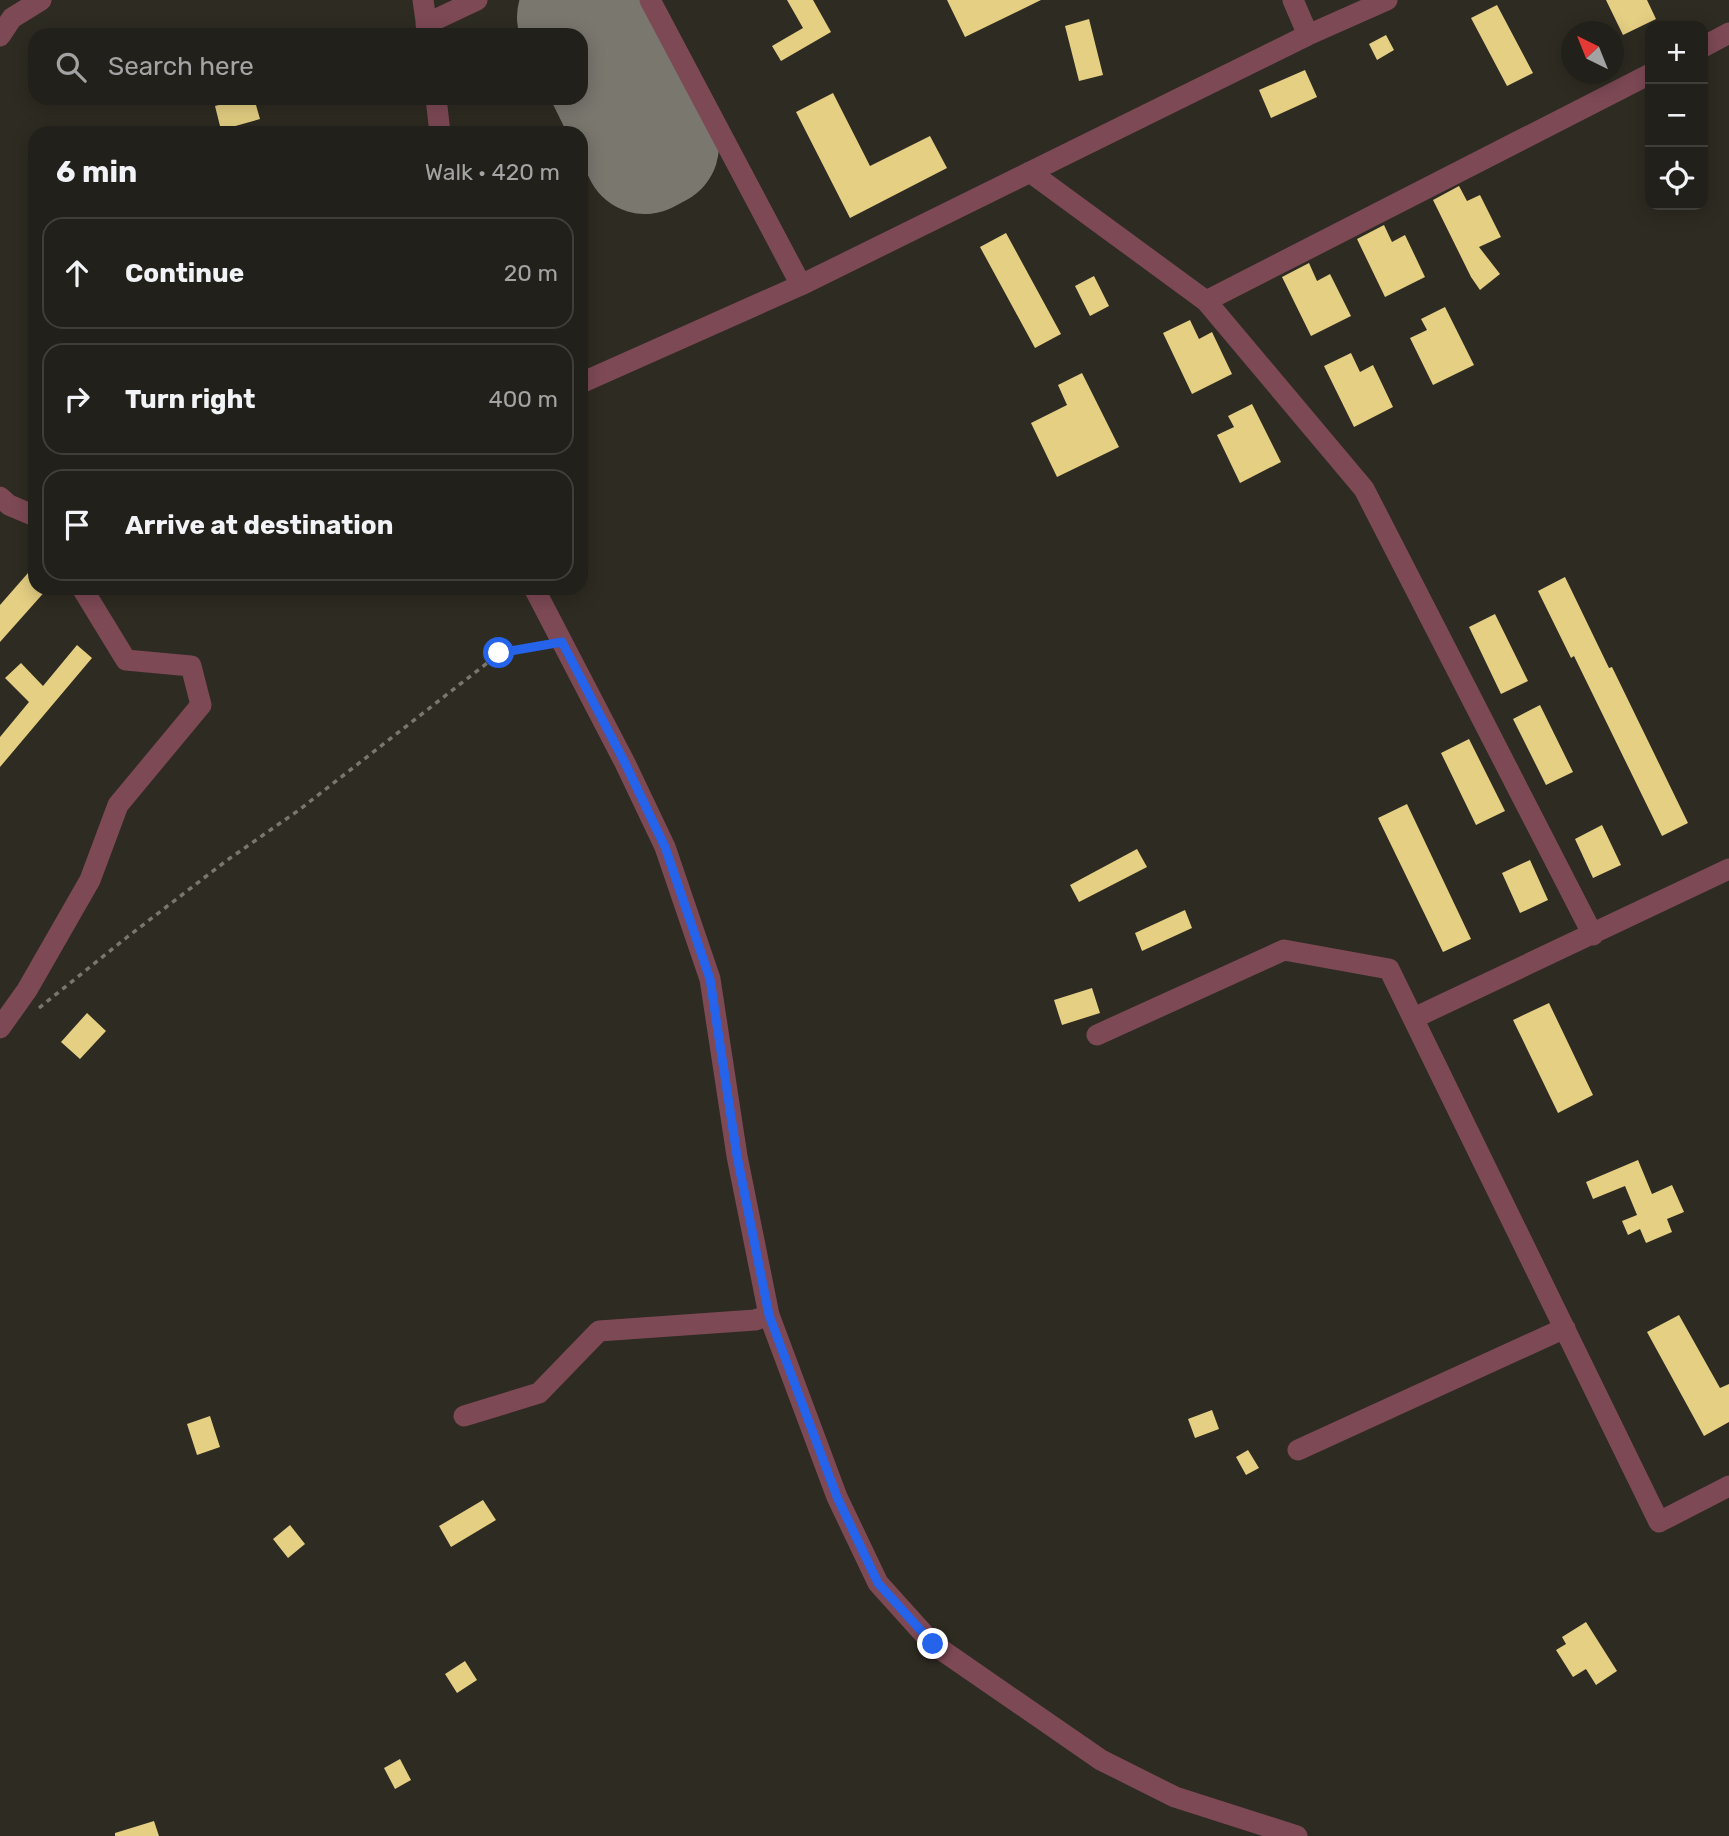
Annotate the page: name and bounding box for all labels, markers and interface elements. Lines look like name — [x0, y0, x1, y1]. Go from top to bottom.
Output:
north arrow — [1561, 21, 1624, 84]
map controls — [1645, 21, 1708, 210]
button: + — [1645, 21, 1708, 84]
search box — [28, 28, 588, 105]
icon: search — [52, 48, 90, 86]
text: Search here — [108, 51, 254, 82]
button: − — [1645, 84, 1708, 147]
button: locate — [1645, 147, 1708, 210]
text: 6 min — [56, 154, 137, 190]
text: Walk · 420 m — [425, 158, 560, 186]
icon: ahead — [58, 254, 96, 292]
text: Continue — [125, 258, 244, 289]
text: 20 m — [504, 259, 558, 287]
icon: right — [58, 380, 96, 418]
text: Turn right — [125, 384, 255, 415]
text: 400 m — [488, 385, 558, 413]
icon: arrive — [58, 506, 96, 544]
text: Arrive at destination — [125, 510, 393, 541]
route start — [483, 637, 514, 668]
route end — [917, 1628, 948, 1659]

